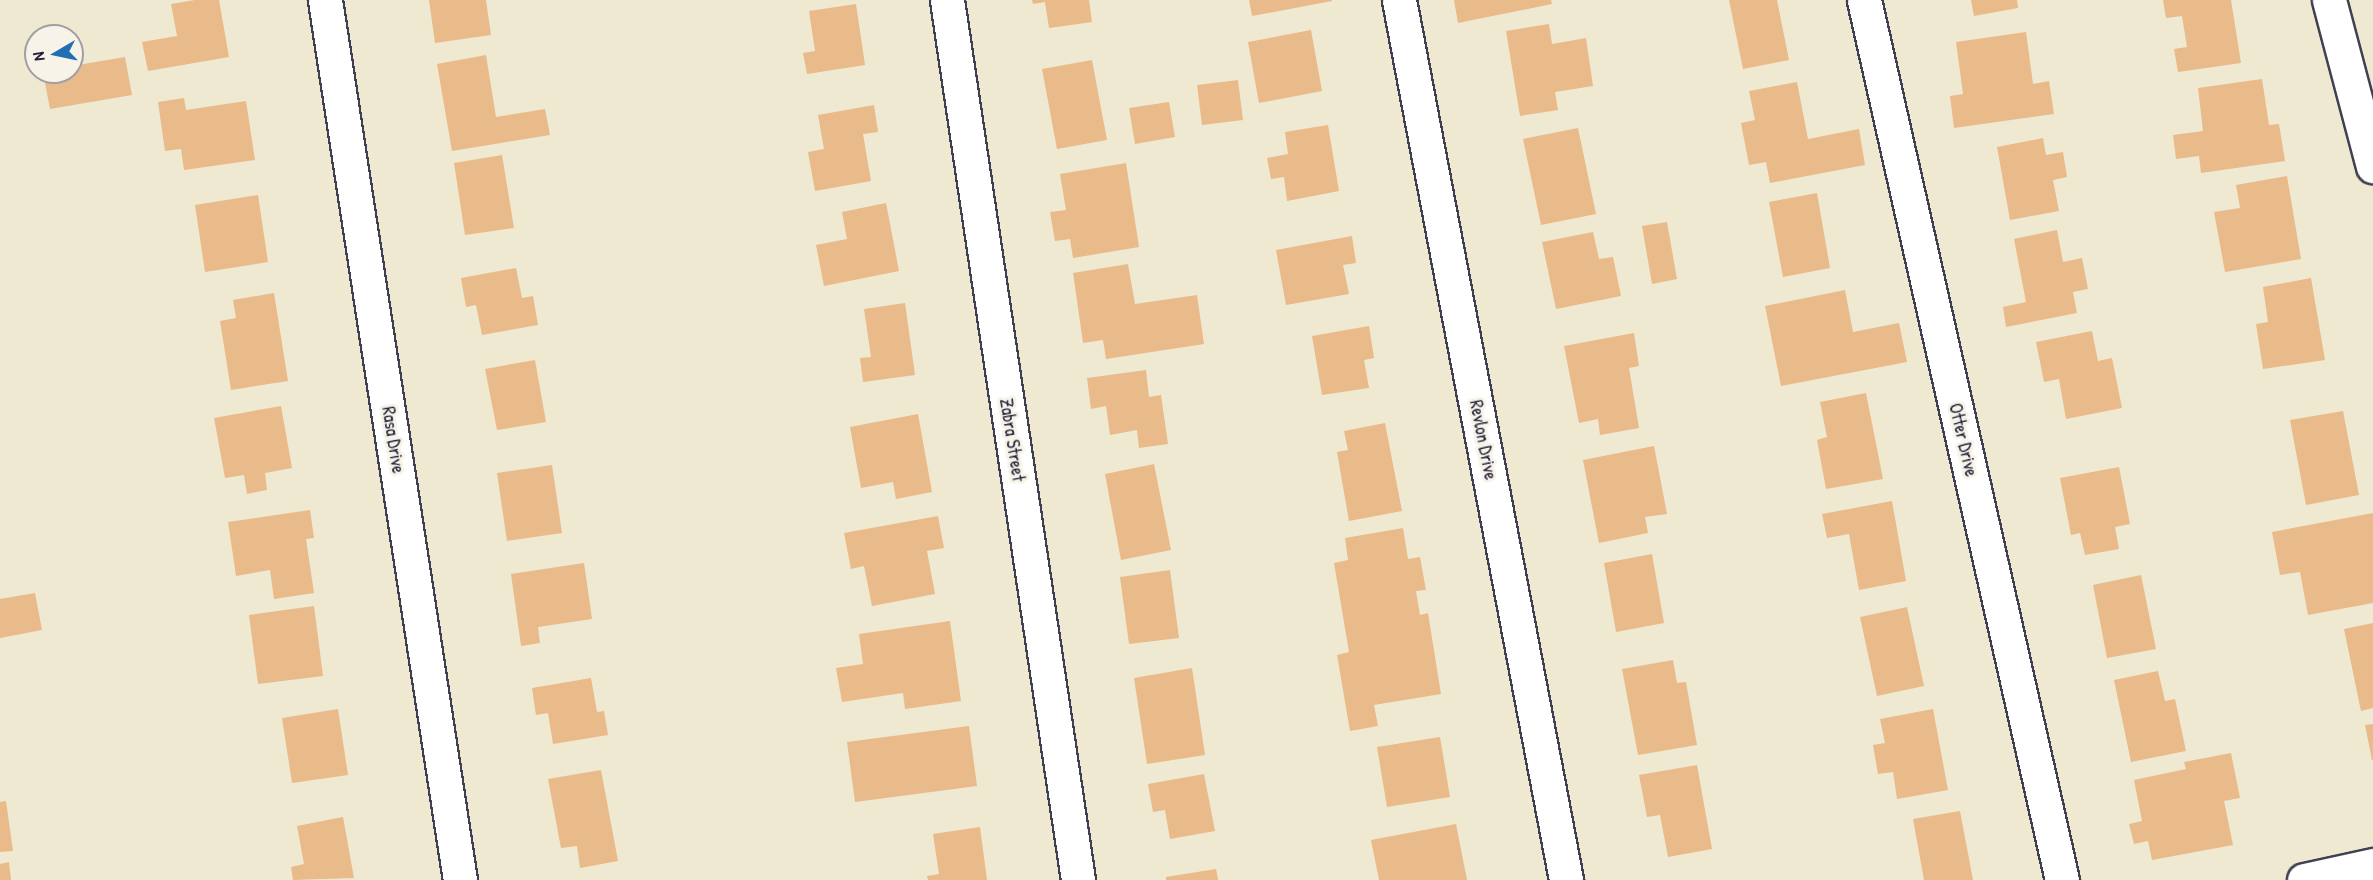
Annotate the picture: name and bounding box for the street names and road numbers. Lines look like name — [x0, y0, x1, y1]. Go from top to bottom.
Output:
street label: Zabra Street — [995, 397, 1029, 483]
street label: Revlon Drive — [1465, 398, 1501, 482]
street label: Otter Drive — [1944, 401, 1982, 479]
street label: Rasa Drive — [377, 405, 409, 475]

